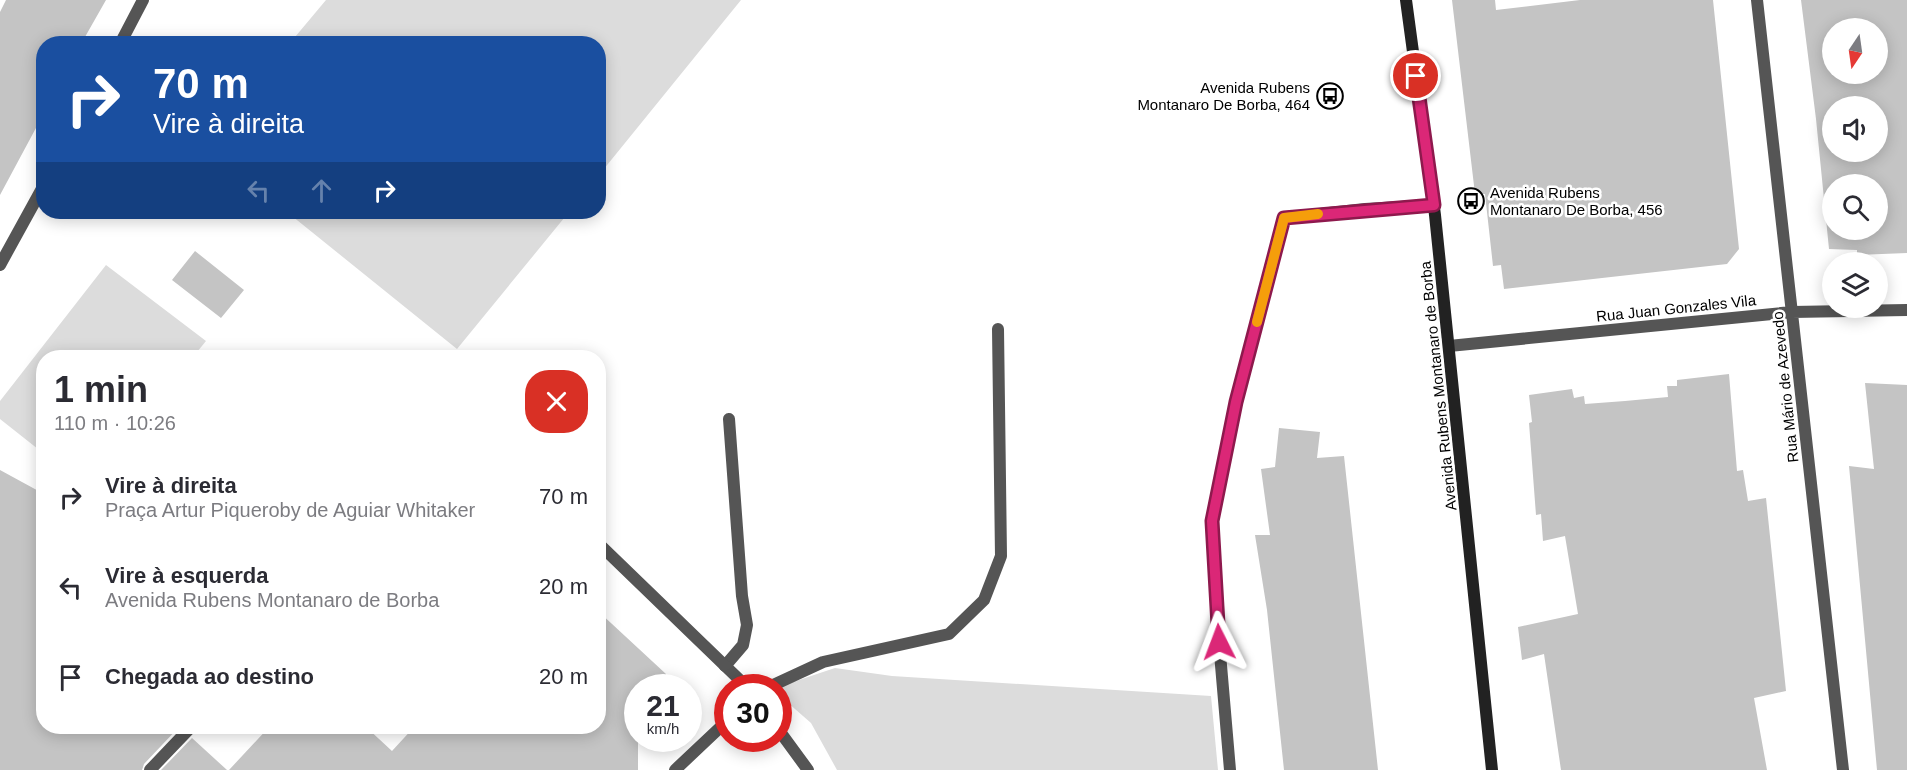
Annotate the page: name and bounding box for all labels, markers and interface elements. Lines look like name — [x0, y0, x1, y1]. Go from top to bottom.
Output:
north arrow — [1822, 18, 1888, 84]
map controls — [1822, 18, 1888, 318]
pin — [1390, 50, 1441, 101]
icon: arrive — [1399, 59, 1432, 92]
icon: right — [54, 60, 132, 138]
text: 70 m — [153, 60, 249, 107]
place label: Avenida Rubens Montanaro De Borba, 464 — [1137, 79, 1310, 113]
bus stop icon: Avenida Rubens Montanaro De Borba, 464 — [1315, 81, 1345, 111]
button: sound — [1822, 96, 1888, 162]
text: Vire à direita — [153, 109, 304, 139]
icon: left — [242, 174, 275, 207]
icon: ahead — [305, 174, 338, 207]
icon: right — [368, 174, 401, 207]
button: search — [1822, 174, 1888, 240]
place label: Avenida Rubens Montanaro De Borba, 456 — [1490, 184, 1663, 218]
bus stop icon: Avenida Rubens Montanaro De Borba, 456 — [1456, 186, 1486, 216]
button: layers — [1822, 252, 1888, 318]
street label: Avenida Rubens Montanaro de Borba — [1416, 260, 1460, 512]
street label: Rua Juan Gonzales Vila — [1595, 291, 1757, 325]
street label: Rua Mário de Azevedo — [1769, 311, 1801, 463]
text: 1 min — [54, 369, 148, 410]
button: close — [525, 370, 588, 433]
text: 110 m · 10:26 — [54, 412, 176, 434]
text: Vire à direita — [105, 473, 237, 498]
icon: right — [54, 481, 87, 514]
text: 70 m — [539, 484, 588, 509]
text: Praça Artur Piqueroby de Aguiar Whitaker — [105, 499, 475, 521]
text: Vire à esquerda — [105, 563, 268, 588]
icon: left — [54, 571, 87, 604]
text: 20 m — [539, 574, 588, 599]
text: Avenida Rubens Montanaro de Borba — [105, 589, 439, 611]
position arrow — [1187, 610, 1251, 674]
icon: arrive — [54, 661, 87, 694]
text: Chegada ao destino — [105, 664, 314, 689]
text: 20 m — [539, 664, 588, 689]
speed limit sign: 30 — [714, 674, 792, 752]
text: 21 — [646, 689, 680, 722]
text: km/h — [647, 720, 679, 737]

